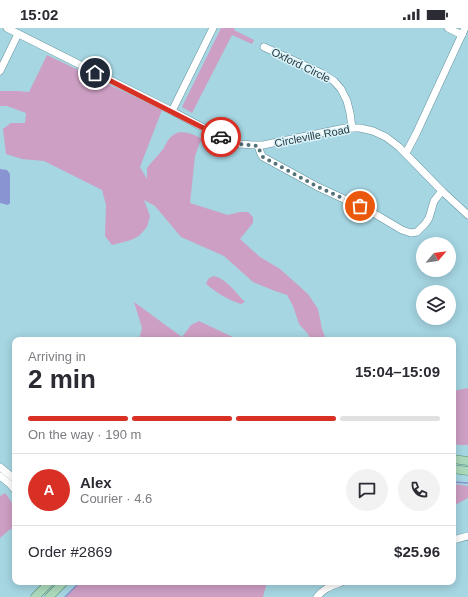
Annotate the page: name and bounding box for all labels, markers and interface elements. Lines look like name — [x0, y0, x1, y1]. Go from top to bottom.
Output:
text: 15:02 — [20, 6, 58, 23]
street label: Oxford Circle — [270, 46, 332, 84]
pin — [78, 56, 112, 90]
icon: home — [84, 62, 106, 84]
courier — [201, 117, 241, 157]
street label: Circleville Road — [273, 123, 351, 149]
icon: car — [210, 126, 232, 148]
pin — [343, 189, 377, 223]
icon: bag — [349, 195, 371, 217]
north arrow — [416, 237, 456, 277]
map controls — [416, 237, 456, 325]
button: layers — [416, 285, 456, 325]
text: Arriving in — [28, 349, 86, 364]
text: 15:04–15:09 — [355, 363, 440, 380]
text: 2 min — [28, 364, 96, 394]
text: On the way · 190 m — [28, 427, 141, 442]
button: chat — [346, 469, 388, 511]
button: phone — [398, 469, 440, 511]
text: Alex — [80, 474, 112, 491]
text: A — [44, 481, 54, 498]
text: Courier · 4.6 — [80, 491, 152, 506]
text: Order #2869 — [28, 543, 112, 560]
text: $25.96 — [394, 543, 440, 560]

